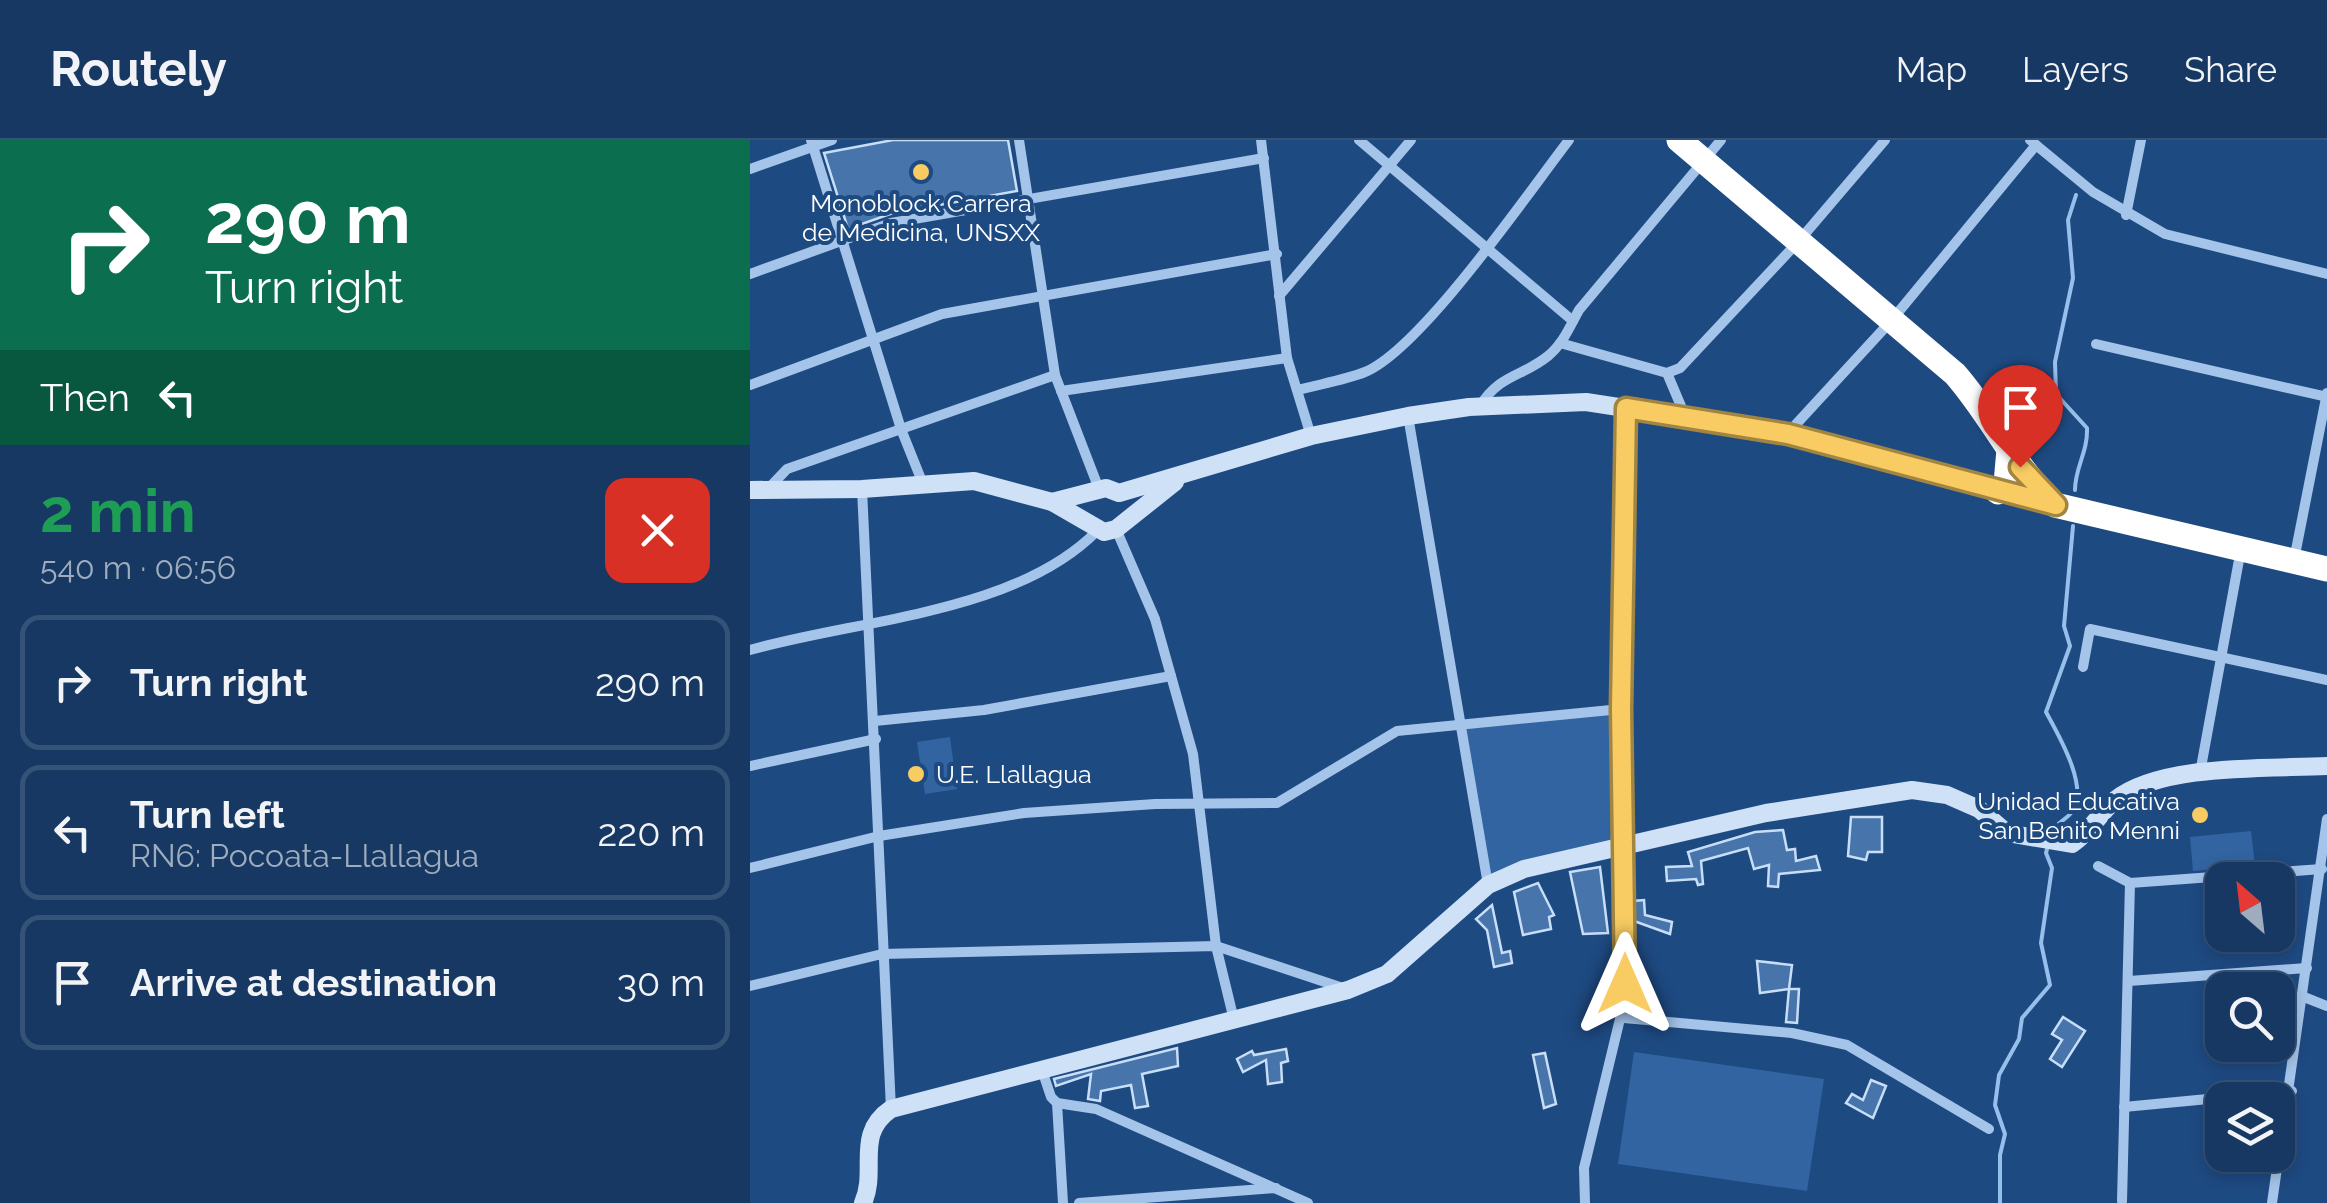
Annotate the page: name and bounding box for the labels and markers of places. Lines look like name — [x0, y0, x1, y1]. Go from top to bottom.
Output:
marker: Monoblock Carrera de Medicina, UNSXX — [910, 161, 932, 183]
place label: Monoblock Carrera de Medicina, UNSXX — [802, 188, 1040, 247]
pin — [1978, 365, 2063, 468]
place label: U.E. Llallagua — [936, 759, 1092, 789]
marker: U.E. Llallagua — [905, 763, 927, 785]
place label: Unidad Educativa San Benito Menni — [1977, 786, 2180, 845]
marker: Unidad Educativa San Benito Menni — [2189, 804, 2211, 826]

